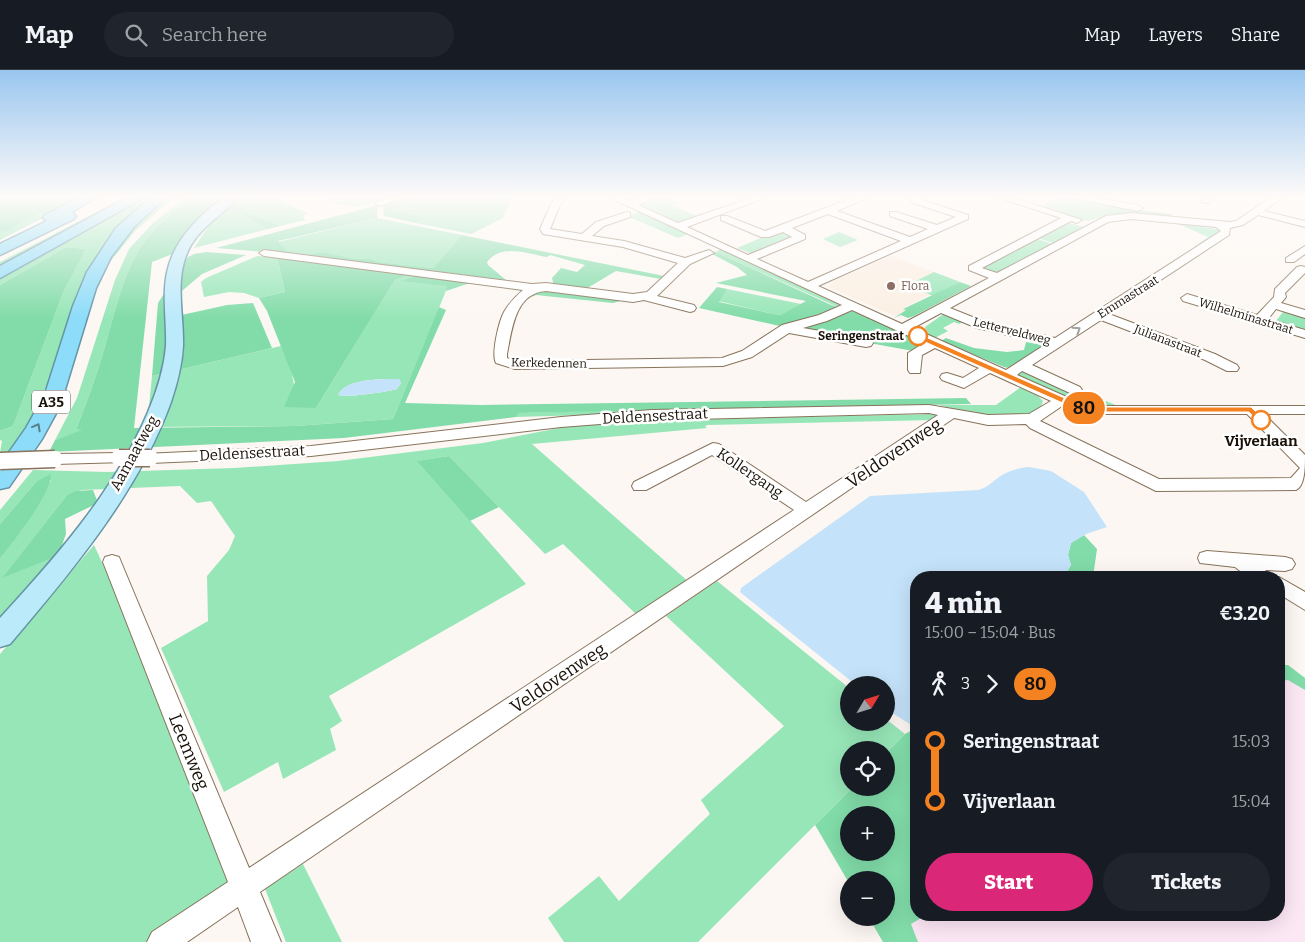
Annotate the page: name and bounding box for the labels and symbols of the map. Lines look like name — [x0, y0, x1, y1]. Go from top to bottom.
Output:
street label: Emmastraat — [1095, 272, 1162, 321]
place label: Flora — [901, 279, 930, 293]
marker: Flora — [885, 280, 897, 292]
street label: Wilhelminastraat — [1197, 295, 1295, 337]
street label: Letterveldweg — [972, 315, 1052, 347]
street label: Julianastraat — [1131, 321, 1204, 361]
marker: Seringenstraat — [908, 326, 928, 346]
one-way arrow — [1072, 326, 1081, 336]
place label: Seringenstraat — [818, 329, 904, 343]
street label: Kerkedennen — [511, 355, 587, 371]
road number: A35 — [32, 391, 70, 414]
line badge: 80 — [1062, 392, 1106, 424]
street label: Deldensestraat — [602, 404, 709, 428]
marker: Vijverlaan — [1251, 410, 1271, 430]
street label: Aamaatweg — [106, 412, 162, 494]
street label: Veldovenweg — [842, 413, 946, 493]
one-way arrow — [31, 423, 41, 432]
place label: Vijverlaan — [1224, 432, 1298, 450]
street label: Deldensestraat — [199, 441, 306, 465]
street label: Kollergang — [713, 444, 787, 502]
street label: Veldovenweg — [506, 638, 610, 718]
north arrow — [840, 676, 895, 731]
street label: Leemweg — [164, 711, 214, 793]

